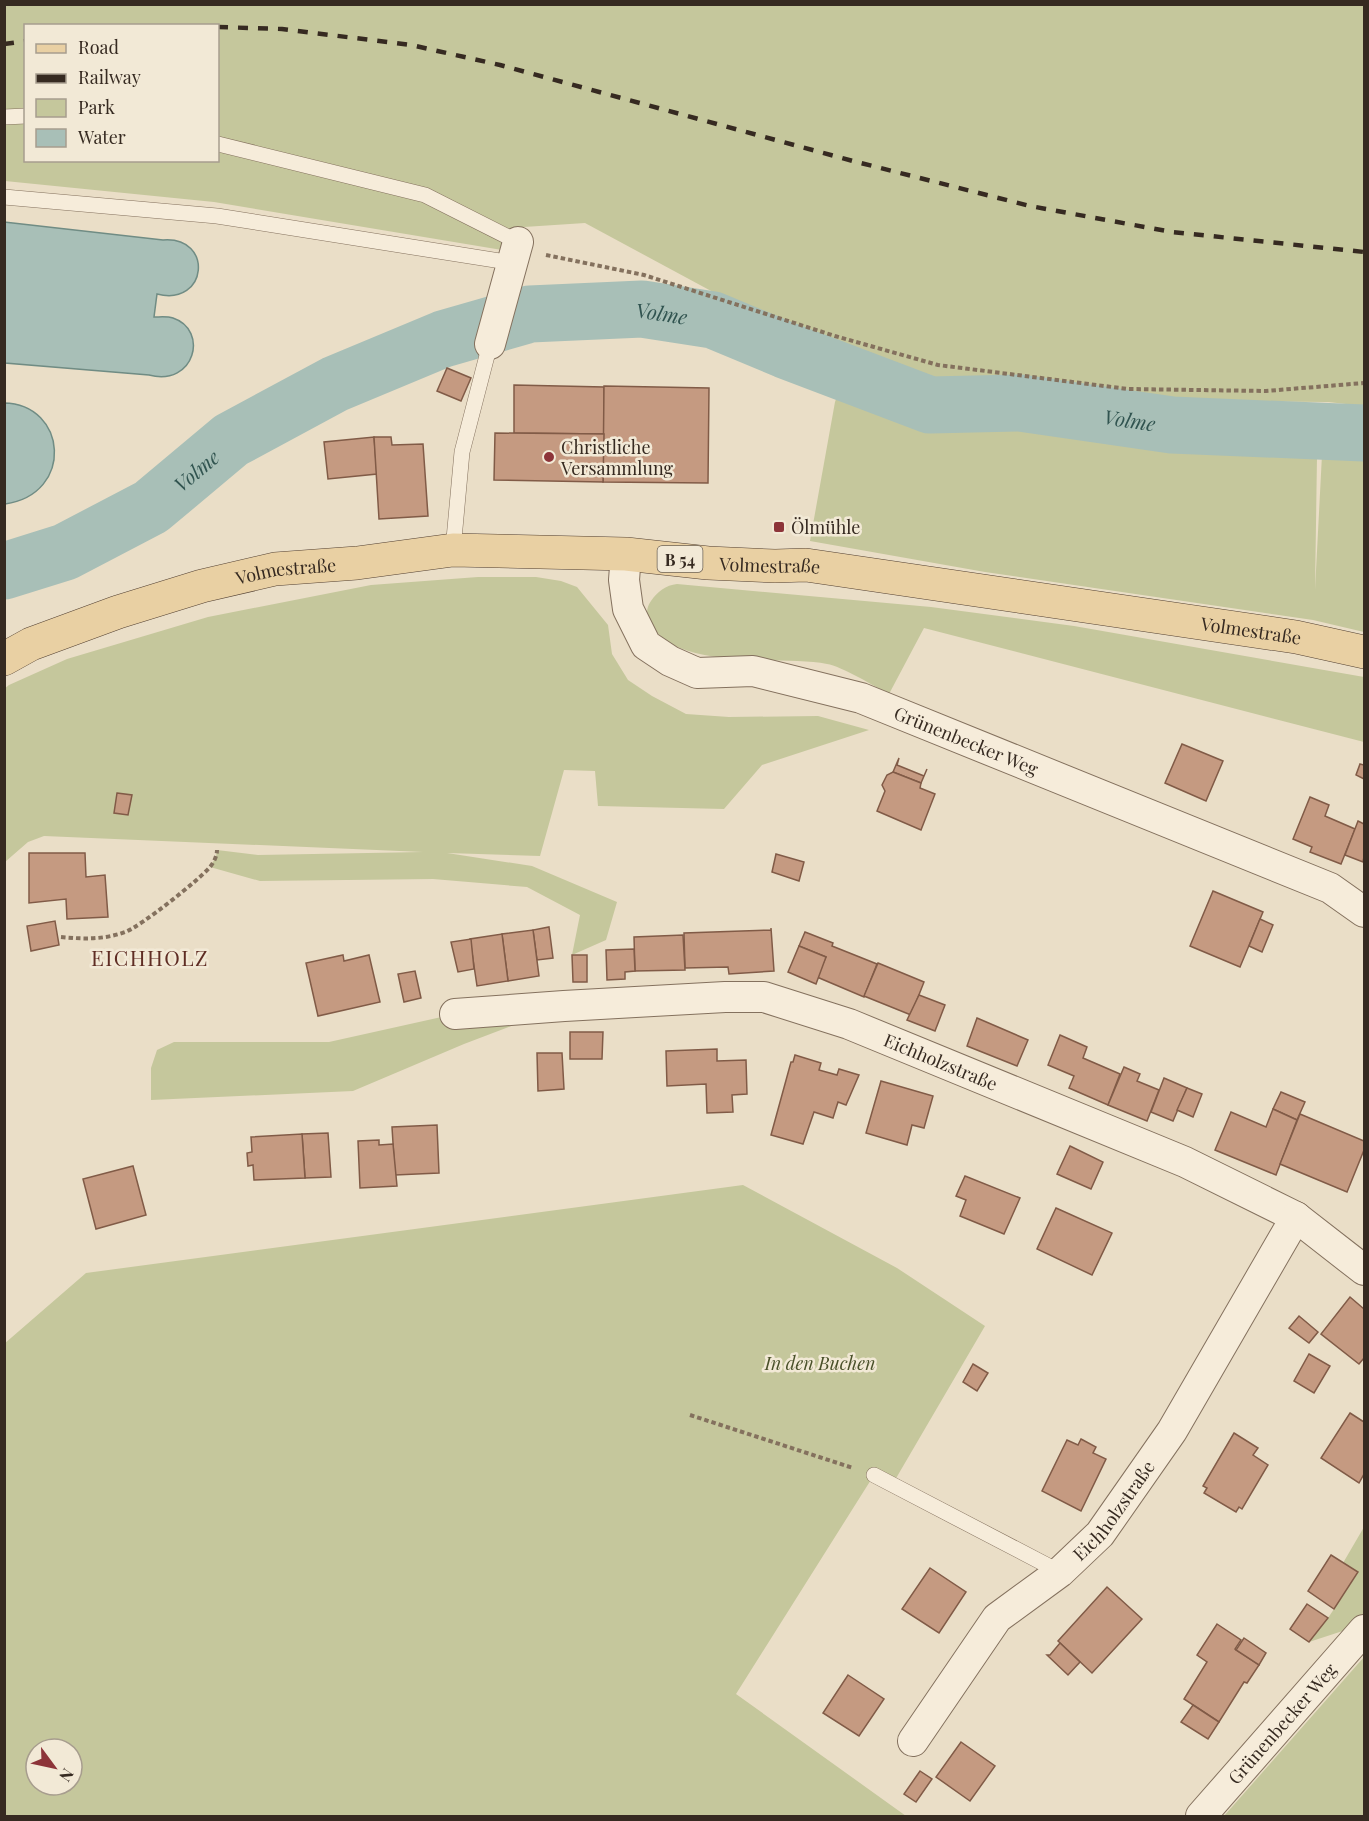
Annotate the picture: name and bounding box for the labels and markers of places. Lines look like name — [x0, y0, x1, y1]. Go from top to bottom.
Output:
place label: Christliche Versammlung — [560, 435, 674, 480]
marker: Christliche Versammlung — [542, 450, 556, 464]
place label: Ölmühle — [791, 515, 860, 539]
marker: Ölmühle — [772, 520, 786, 534]

